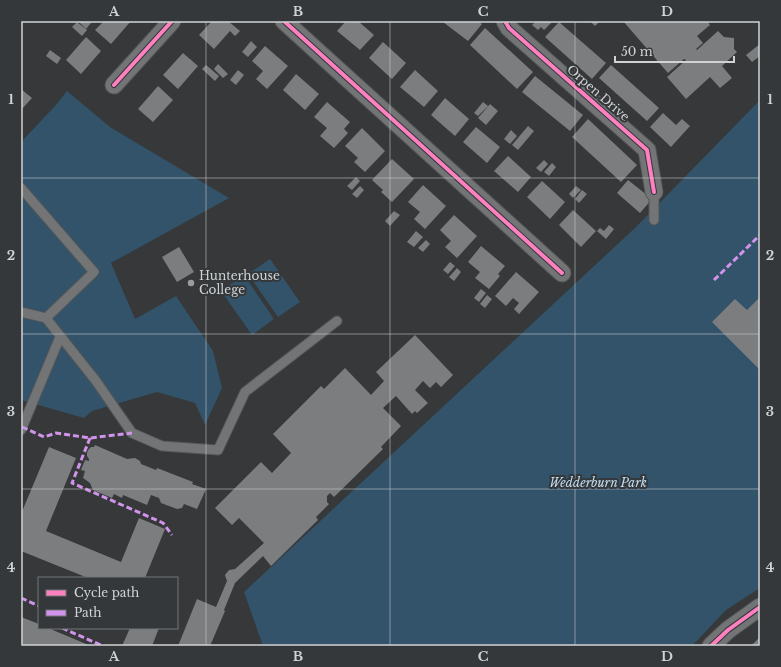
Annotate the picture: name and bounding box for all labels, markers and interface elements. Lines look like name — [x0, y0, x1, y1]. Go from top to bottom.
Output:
text: A — [108, 3, 120, 20]
text: B — [293, 3, 303, 20]
text: C — [478, 3, 489, 20]
text: D — [661, 3, 673, 20]
scale bar — [615, 38, 734, 64]
text: 50 m — [621, 44, 653, 59]
street label: Orpen Drive — [564, 61, 633, 124]
text: 1 — [8, 91, 14, 108]
text: 1 — [767, 91, 773, 108]
text: 2 — [7, 247, 15, 264]
text: 2 — [766, 247, 774, 264]
place label: Hunterhouse College — [199, 268, 280, 297]
marker: Hunterhouse College — [186, 278, 196, 288]
text: 3 — [7, 403, 15, 420]
text: 3 — [766, 403, 774, 420]
park label: Wedderburn Park — [549, 475, 647, 490]
text: 4 — [7, 559, 16, 576]
text: 4 — [766, 559, 775, 576]
legend — [38, 577, 178, 629]
text: Cycle path — [74, 585, 139, 600]
text: Path — [74, 605, 102, 620]
text: A — [108, 648, 120, 665]
text: B — [293, 648, 303, 665]
text: C — [478, 648, 489, 665]
text: D — [661, 648, 673, 665]

